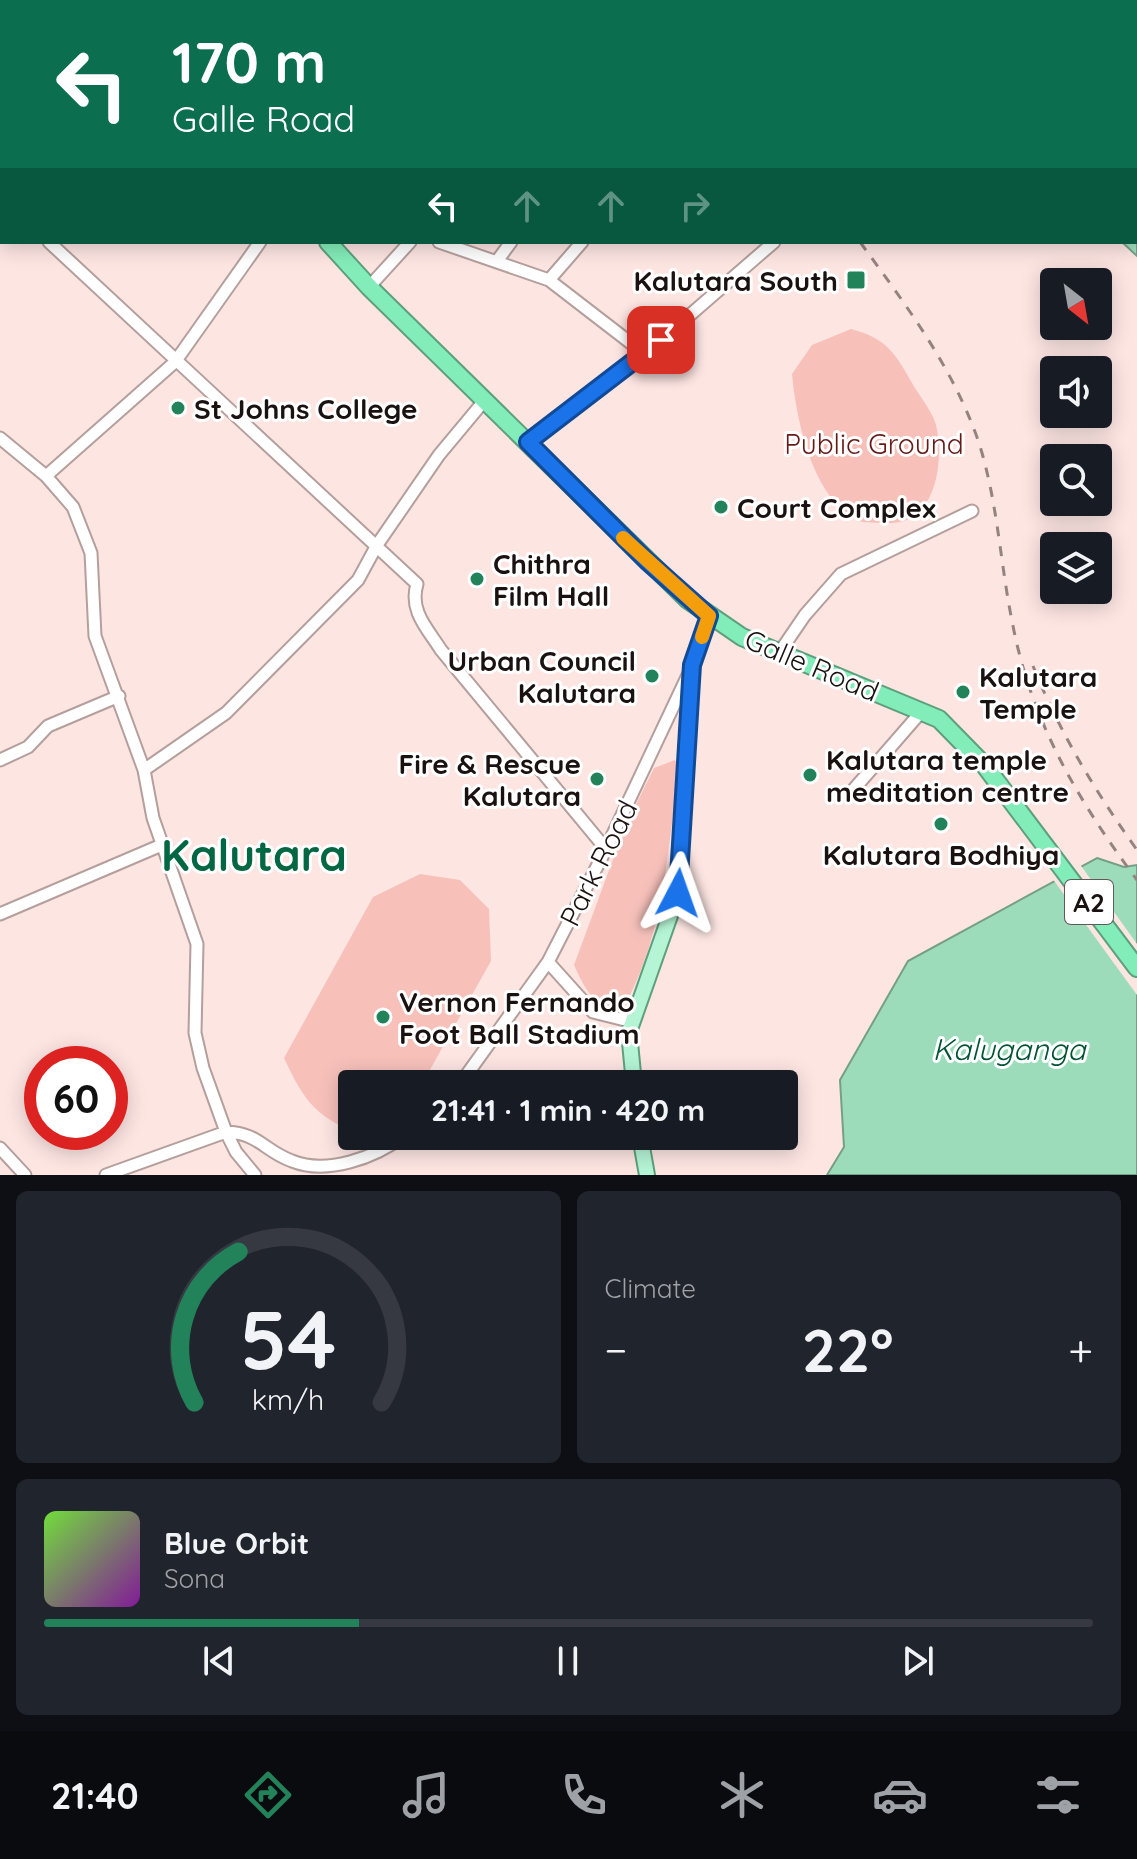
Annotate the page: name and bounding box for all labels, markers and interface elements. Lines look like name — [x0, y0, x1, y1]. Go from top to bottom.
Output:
text: 170 m — [172, 27, 326, 97]
icon: left — [40, 32, 144, 136]
text: Galle Road — [172, 96, 355, 141]
icon: left — [421, 184, 465, 228]
icon: ahead — [505, 184, 549, 228]
icon: ahead — [589, 184, 633, 228]
icon: right — [673, 184, 717, 228]
place label: Kalutara South — [633, 263, 838, 298]
north arrow — [1040, 268, 1112, 340]
map controls — [1040, 268, 1112, 604]
marker: Kalutara South — [845, 269, 867, 291]
pin — [627, 306, 695, 374]
icon: arrive — [639, 318, 683, 362]
button: sound — [1040, 356, 1112, 428]
place label: St Johns College — [194, 391, 417, 426]
marker: St Johns College — [169, 399, 187, 417]
park label: Public Ground — [784, 426, 964, 461]
button: search — [1040, 444, 1112, 516]
place label: Court Complex — [737, 490, 936, 525]
marker: Court Complex — [712, 498, 730, 516]
button: layers — [1040, 532, 1112, 604]
place label: Chithra Film Hall — [493, 546, 609, 613]
marker: Chithra Film Hall — [468, 570, 486, 588]
street label: Galle Road — [740, 621, 884, 709]
place label: Urban Council Kalutara — [448, 643, 636, 710]
place label: Kalutara Temple — [979, 659, 1097, 726]
marker: Urban Council Kalutara — [643, 667, 661, 685]
marker: Kalutara Temple — [954, 683, 972, 701]
place label: Kalutara temple meditation centre — [826, 742, 1069, 809]
place label: Fire & Rescue Kalutara — [398, 746, 581, 813]
marker: Kalutara temple meditation centre — [801, 766, 819, 784]
marker: Fire & Rescue Kalutara — [588, 770, 606, 788]
street label: Park Road — [551, 794, 645, 932]
marker: Kalutara Bodhiya — [932, 815, 950, 833]
district label: Kalutara — [161, 827, 347, 882]
place label: Kalutara Bodhiya — [823, 837, 1059, 872]
position arrow — [636, 851, 720, 935]
road number: A2 — [1065, 880, 1113, 924]
place label: Vernon Fernando Foot Ball Stadium — [399, 984, 640, 1051]
marker: Vernon Fernando Foot Ball Stadium — [374, 1008, 392, 1026]
water label: Kaluganga — [933, 1030, 1087, 1068]
speed limit sign: 60 — [24, 1046, 128, 1150]
text: 21:41 · 1 min · 420 m — [431, 1091, 705, 1129]
text: Climate — [605, 1272, 696, 1305]
text: 54 — [240, 1286, 337, 1390]
text: 22° — [802, 1312, 894, 1387]
text: − — [605, 1322, 627, 1377]
text: + — [1068, 1322, 1093, 1377]
text: km/h — [252, 1381, 325, 1417]
text: Blue Orbit — [164, 1524, 309, 1562]
text: Sona — [164, 1562, 225, 1595]
icon: previous — [197, 1639, 241, 1683]
icon: pause — [546, 1639, 590, 1683]
icon: next — [896, 1639, 940, 1683]
icon: directions — [240, 1767, 296, 1823]
icon: music — [398, 1767, 454, 1823]
icon: phone — [556, 1767, 612, 1823]
icon: climate — [714, 1767, 770, 1823]
icon: car — [872, 1767, 928, 1823]
icon: filters — [1030, 1767, 1086, 1823]
text: 21:40 — [51, 1773, 139, 1818]

